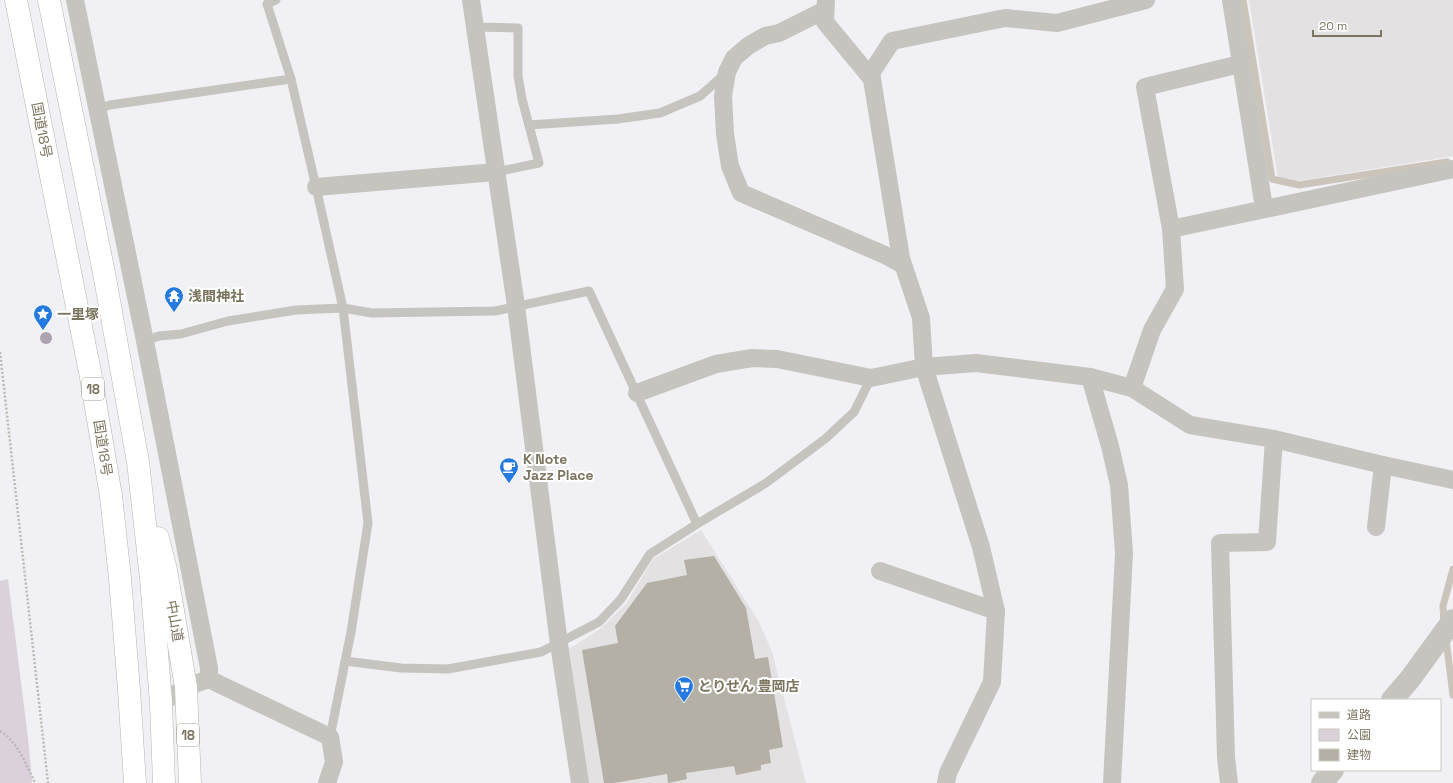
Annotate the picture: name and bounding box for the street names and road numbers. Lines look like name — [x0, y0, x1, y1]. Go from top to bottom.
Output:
street label: 国道18号 — [28, 101, 56, 159]
road number: 18 — [82, 378, 104, 400]
street label: 国道18号 — [90, 419, 116, 477]
street label: 中山道 — [162, 599, 188, 643]
road number: 18 — [177, 724, 199, 746]

